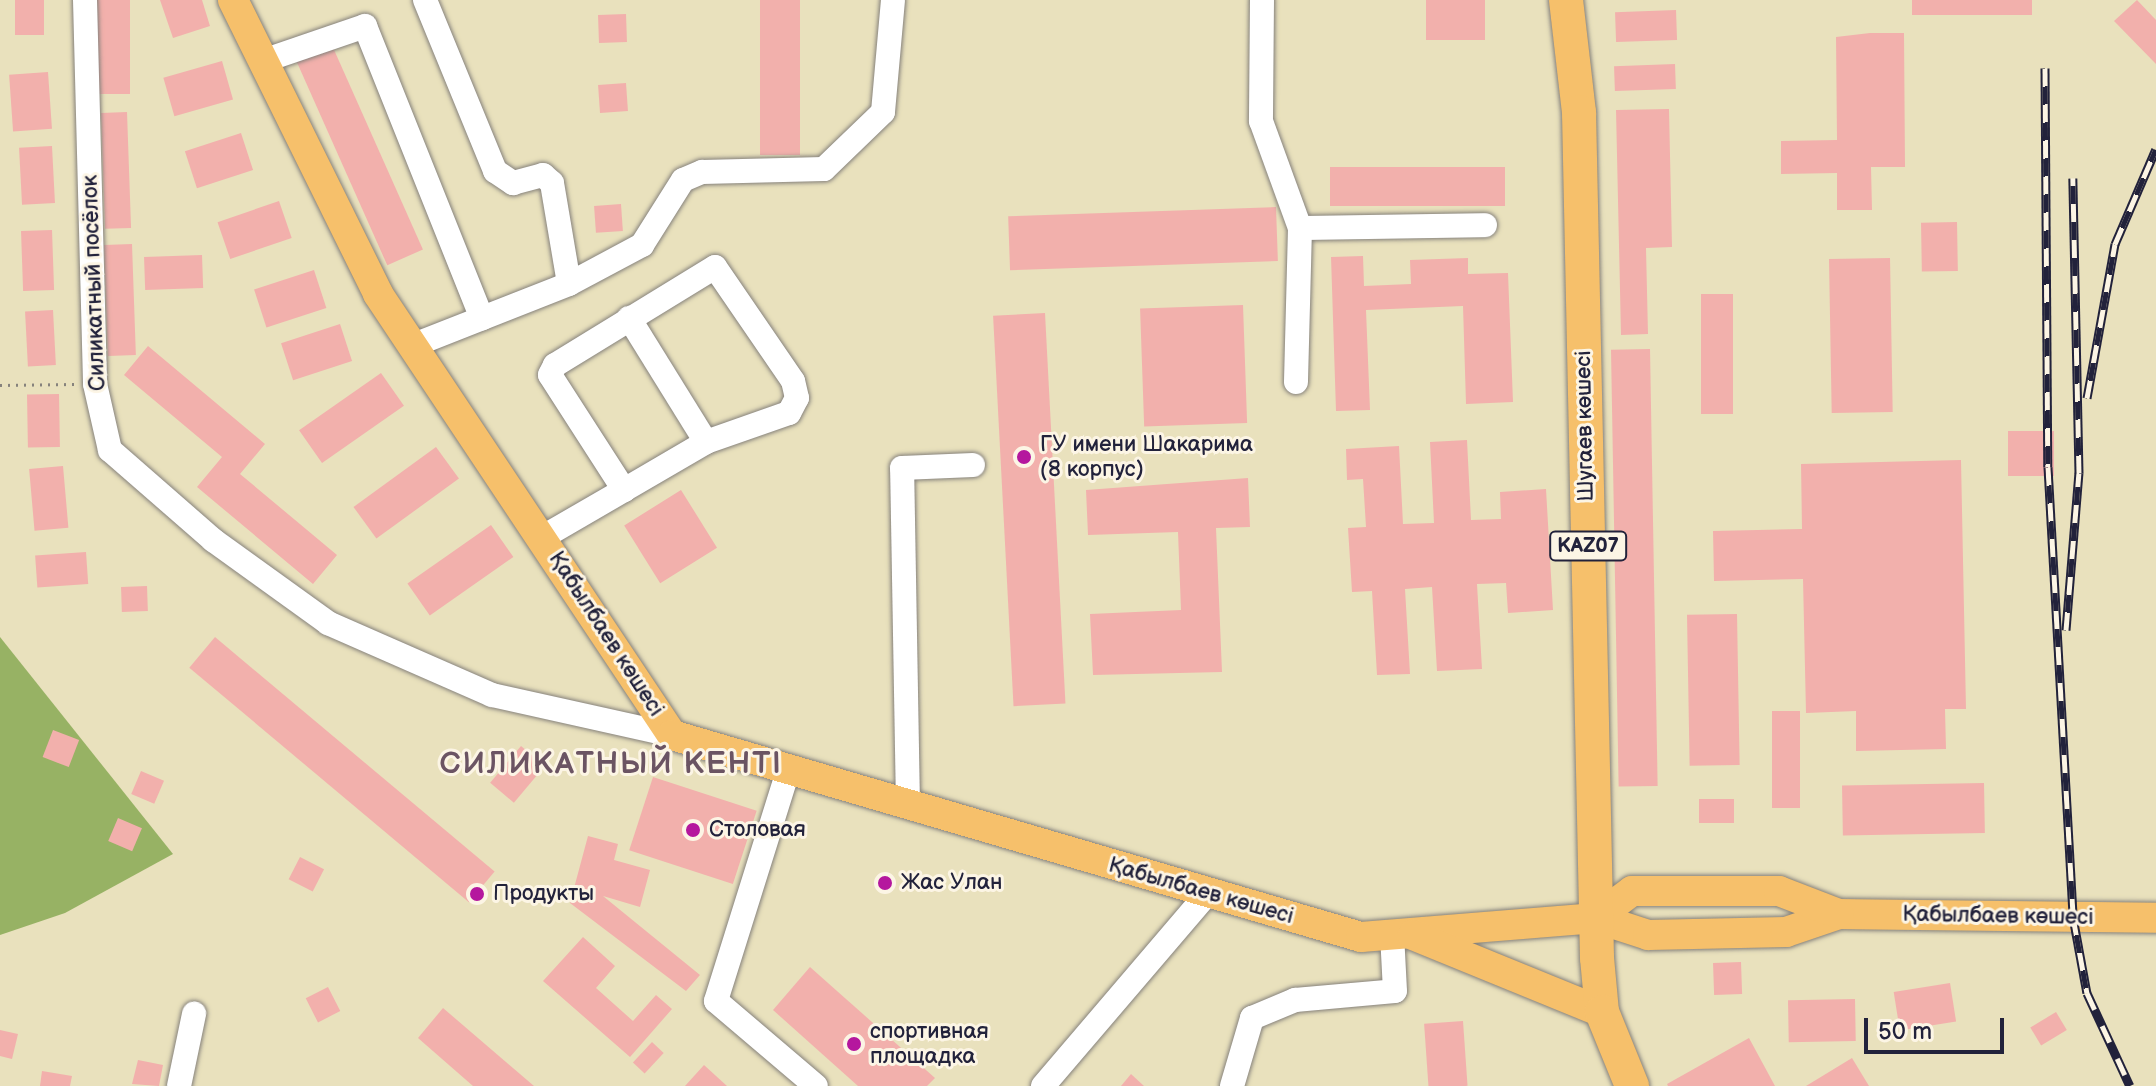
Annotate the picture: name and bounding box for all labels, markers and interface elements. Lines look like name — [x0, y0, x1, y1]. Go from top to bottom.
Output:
street label: Силикатный посёлок — [77, 175, 111, 391]
street label: Шугаев көшесі — [1570, 350, 1600, 502]
place label: ГУ имени Шакарима (8 корпус) — [1040, 431, 1253, 482]
marker: ГУ имени Шакарима (8 корпус) — [1015, 448, 1033, 466]
road number: KAZ07 — [1548, 530, 1628, 562]
street label: Қабылбаев көшесі — [543, 547, 669, 721]
district label: СИЛИКАТНЫЙ КЕНТІ — [440, 746, 782, 782]
place label: Столовая — [709, 817, 806, 843]
marker: Столовая — [684, 821, 702, 839]
street label: Қабылбаев көшесі — [1106, 852, 1296, 930]
place label: Жас Улан — [901, 870, 1002, 896]
marker: Жас Улан — [876, 874, 894, 892]
place label: Продукты — [493, 881, 594, 907]
marker: Продукты — [468, 885, 486, 903]
street label: Қабылбаев көшесі — [1902, 901, 2094, 931]
scale bar — [1868, 1002, 2008, 1052]
text: 50 m — [1878, 1017, 1932, 1046]
place label: спортивная площадка — [870, 1018, 989, 1070]
marker: спортивная площадка — [845, 1035, 863, 1053]

